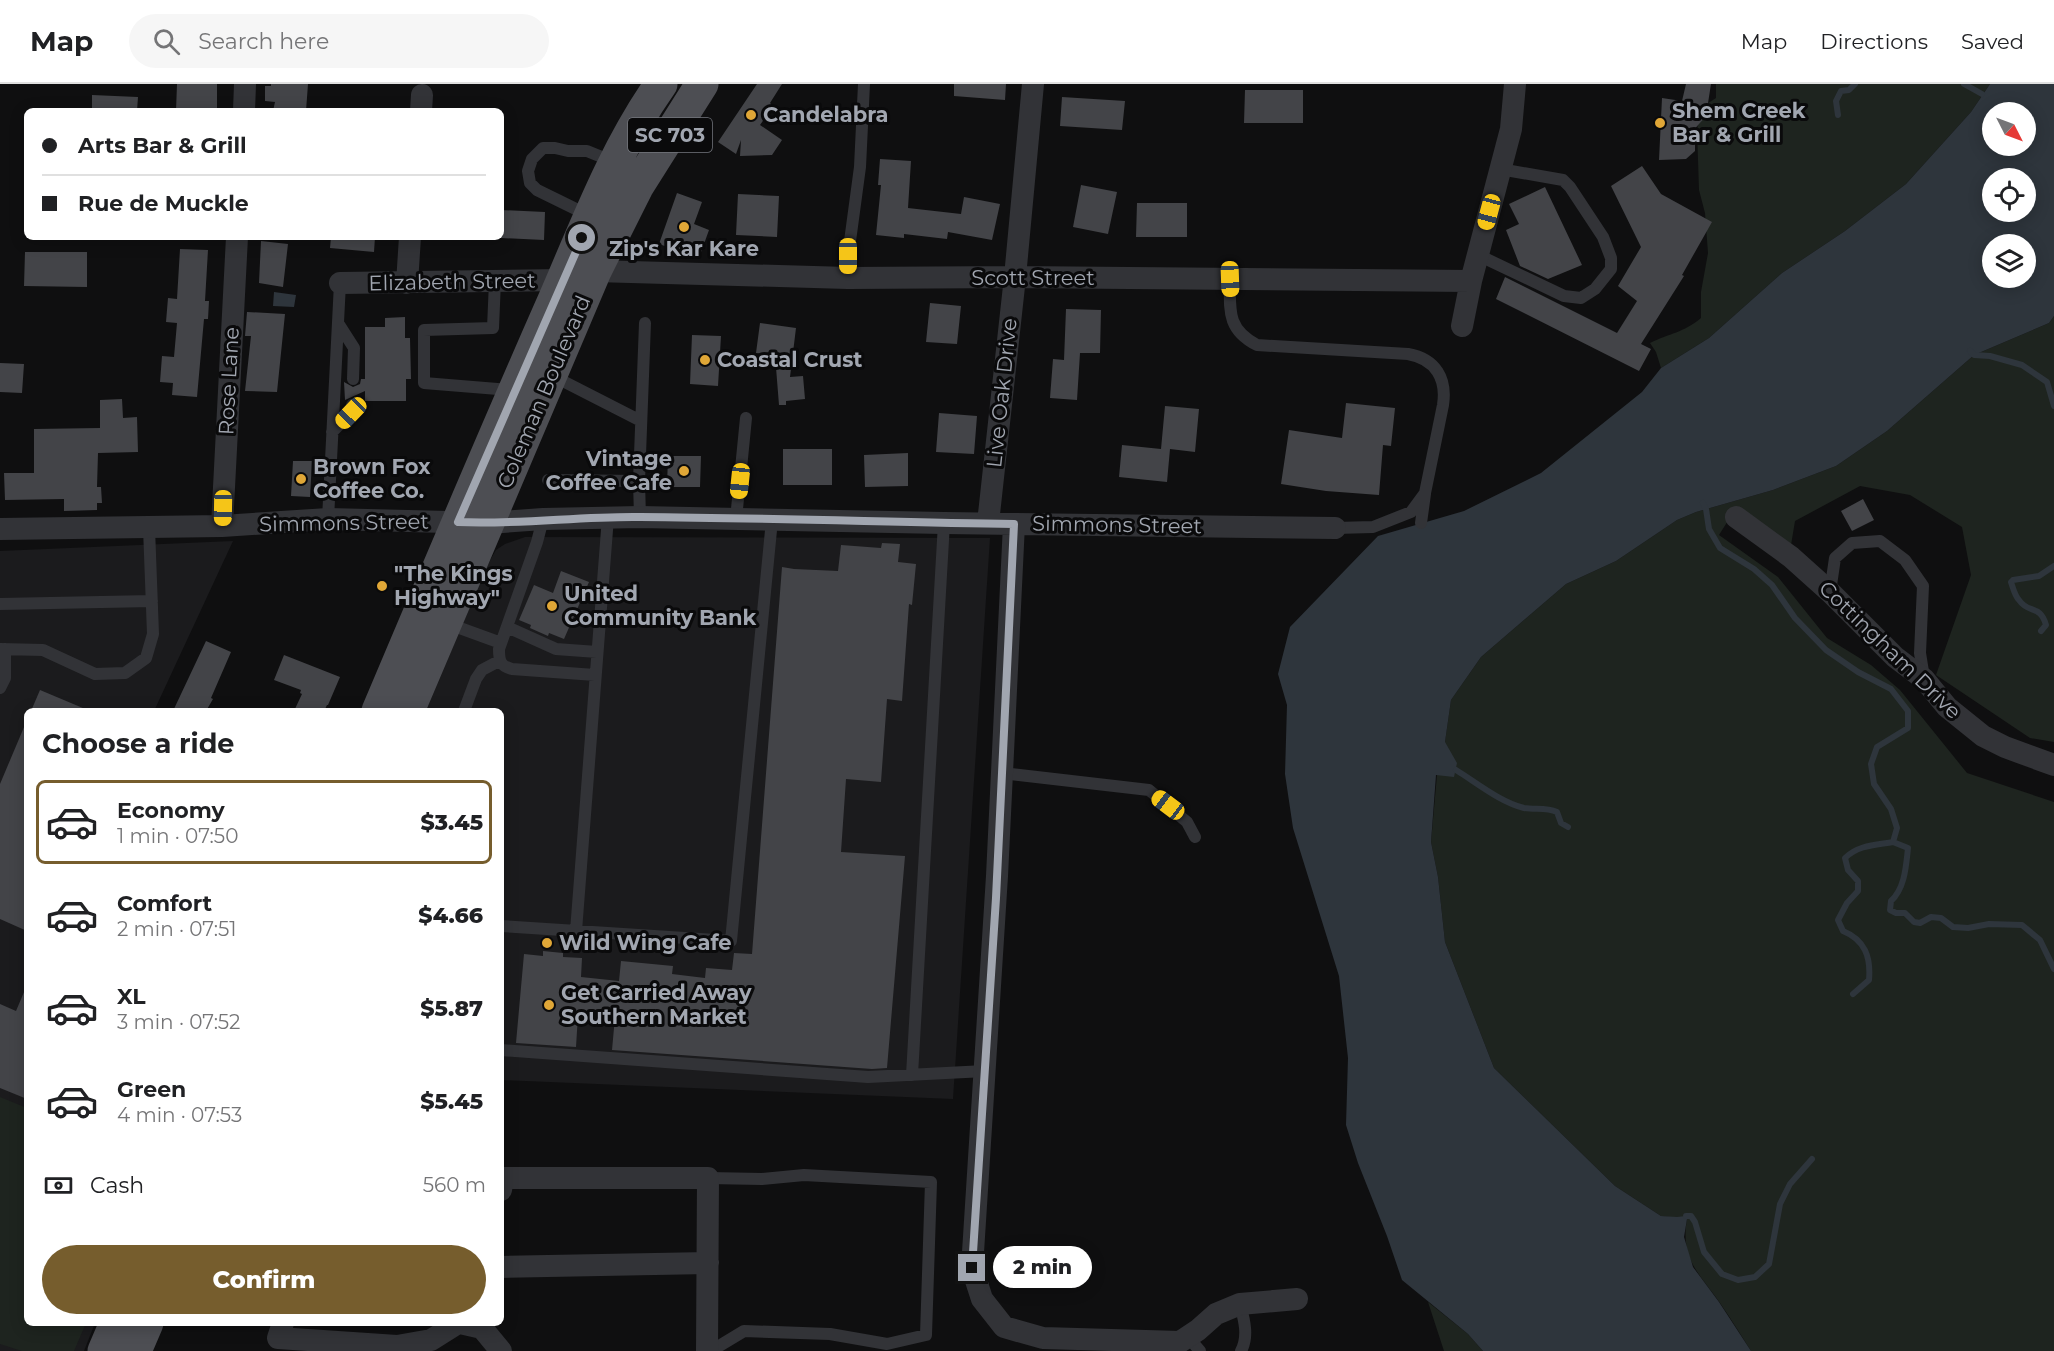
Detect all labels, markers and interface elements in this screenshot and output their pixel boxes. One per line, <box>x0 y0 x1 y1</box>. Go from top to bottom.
search box <box>129 14 549 68</box>
text: Map <box>30 24 93 58</box>
icon: search <box>150 25 183 58</box>
text: Search here <box>198 28 329 55</box>
text: Map <box>1741 29 1787 54</box>
text: Directions <box>1820 29 1928 54</box>
text: Saved <box>1961 29 2024 54</box>
place label: Shem Creek Bar & Grill <box>1672 98 1806 147</box>
place label: Candelabra <box>763 102 888 127</box>
north arrow <box>1982 102 2036 156</box>
map controls <box>1982 102 2036 288</box>
marker: Candelabra <box>744 108 758 122</box>
marker: Shem Creek Bar & Grill <box>1653 116 1667 130</box>
road number: SC 703 <box>628 118 712 152</box>
text: Arts Bar & Grill <box>78 132 247 159</box>
button: locate <box>1982 168 2036 222</box>
text: Rue de Muckle <box>78 190 249 217</box>
car <box>1476 192 1502 232</box>
marker: Zip's Kar Kare <box>677 220 691 234</box>
route start <box>568 224 595 251</box>
button: layers <box>1982 234 2036 288</box>
place label: Zip's Kar Kare <box>609 236 759 261</box>
car <box>839 238 857 274</box>
car <box>1220 261 1240 297</box>
street label: Scott Street <box>971 265 1095 290</box>
street label: Elizabeth Street <box>368 268 536 295</box>
street label: Coleman Boulevard <box>492 292 596 492</box>
street label: Live Oak Drive <box>981 317 1022 469</box>
street label: Rose Lane <box>213 326 244 436</box>
place label: Coastal Crust <box>717 347 862 372</box>
marker: Coastal Crust <box>698 353 712 367</box>
car <box>332 394 370 432</box>
place label: Vintage Coffee Cafe <box>545 446 672 495</box>
place label: Brown Fox Coffee Co. <box>313 454 431 503</box>
car <box>729 462 751 500</box>
marker: Vintage Coffee Cafe <box>677 464 691 478</box>
marker: Brown Fox Coffee Co. <box>294 472 308 486</box>
car <box>214 490 232 526</box>
street label: Simmons Street <box>259 509 429 536</box>
street label: Simmons Street <box>1032 511 1202 538</box>
place label: "The Kings Highway" <box>394 561 513 610</box>
street label: Cottingham Drive <box>1814 575 1967 724</box>
marker: "The Kings Highway" <box>375 579 389 593</box>
place label: United Community Bank <box>564 581 757 630</box>
marker: United Community Bank <box>545 599 559 613</box>
text: Choose a ride <box>42 727 234 760</box>
car <box>1148 787 1188 823</box>
icon: car <box>45 795 99 849</box>
text: Economy <box>117 797 225 824</box>
text: $3.45 <box>420 809 483 836</box>
text: 1 min · 07:50 <box>117 824 238 848</box>
icon: car <box>45 888 99 942</box>
text: Comfort <box>117 890 212 917</box>
text: $4.66 <box>418 902 483 929</box>
text: 2 min · 07:51 <box>117 917 237 941</box>
place label: Wild Wing Cafe <box>559 930 732 955</box>
marker: Wild Wing Cafe <box>540 936 554 950</box>
place label: Get Carried Away Southern Market <box>561 980 752 1029</box>
icon: car <box>45 981 99 1035</box>
text: XL <box>117 983 146 1010</box>
text: $5.87 <box>420 995 483 1022</box>
marker: Get Carried Away Southern Market <box>542 998 556 1012</box>
text: 3 min · 07:52 <box>117 1010 240 1034</box>
icon: car <box>45 1074 99 1128</box>
text: Green <box>117 1076 186 1103</box>
text: $5.45 <box>420 1088 483 1115</box>
text: 4 min · 07:53 <box>117 1103 242 1127</box>
icon: cash <box>42 1169 75 1202</box>
text: Cash <box>90 1172 144 1199</box>
text: 560 m <box>423 1173 486 1197</box>
button: Confirm <box>42 1245 486 1314</box>
callout: 2 min <box>993 1247 1092 1289</box>
route end <box>958 1254 985 1281</box>
text: 2 min <box>1013 1255 1072 1279</box>

